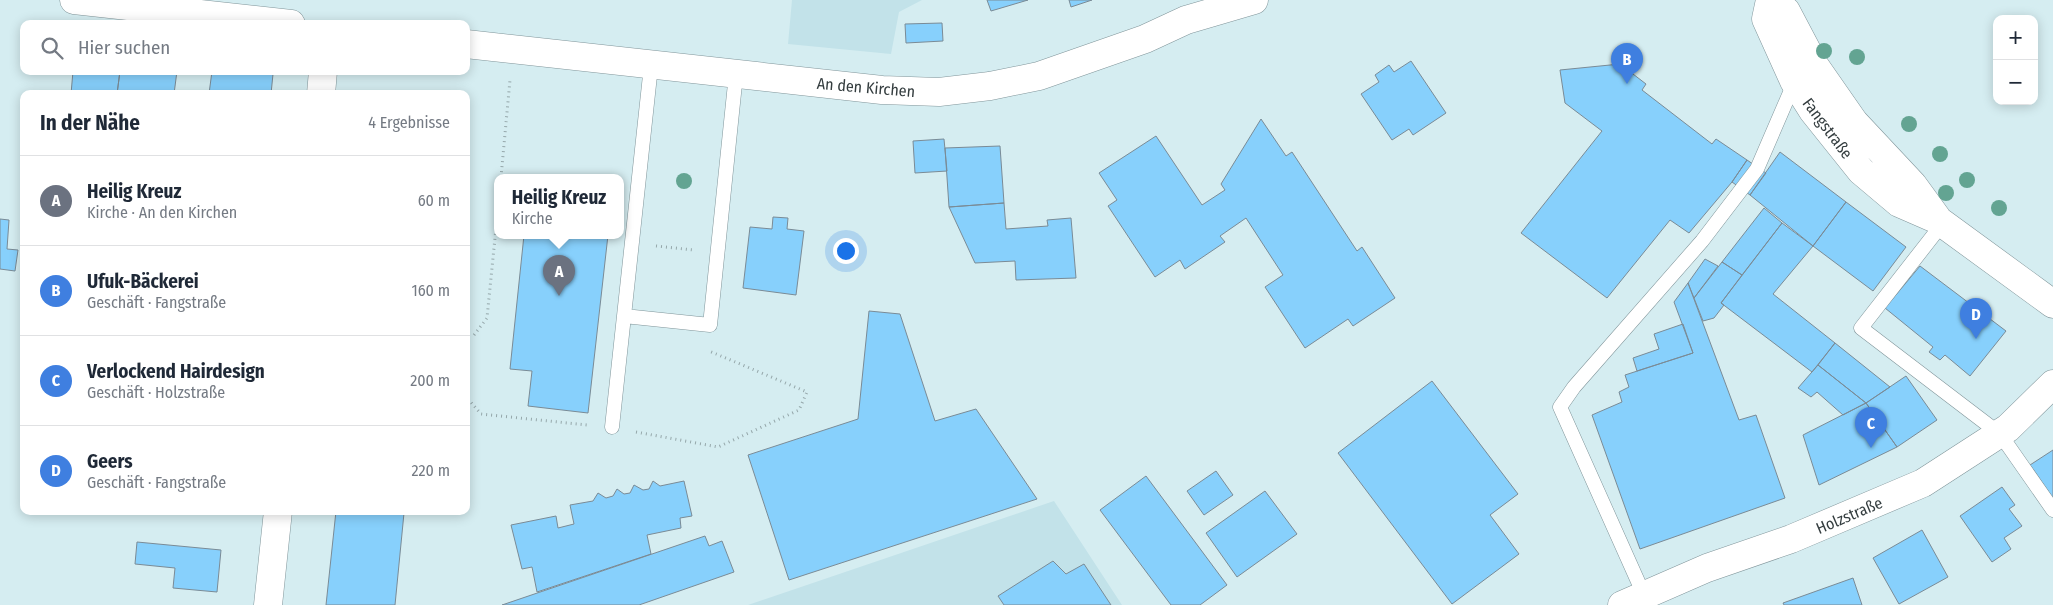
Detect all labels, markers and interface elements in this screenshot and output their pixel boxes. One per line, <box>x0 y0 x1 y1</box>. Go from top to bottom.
map controls <box>1993 15 2038 105</box>
button: + <box>1993 15 2038 60</box>
search box <box>20 20 470 75</box>
icon: search <box>38 34 66 62</box>
text: Hier suchen <box>78 36 170 59</box>
pin: B <box>1611 43 1643 84</box>
button: − <box>1993 60 2038 105</box>
street label: An den Kirchen <box>816 74 916 101</box>
street label: Fangstraße <box>1799 94 1857 163</box>
text: In der Nähe <box>40 110 140 136</box>
text: 4 Ergebnisse <box>368 113 450 132</box>
popup <box>494 174 624 239</box>
text: Heilig Kreuz <box>87 180 181 203</box>
text: Heilig Kreuz <box>512 186 606 209</box>
text: A <box>52 191 60 210</box>
text: 60 m <box>418 191 450 210</box>
text: Kirche · An den Kirchen <box>87 203 237 222</box>
text: Kirche <box>512 209 553 228</box>
your location <box>833 238 859 264</box>
pin: A <box>543 255 575 296</box>
text: Ufuk-Bäckerei <box>87 270 199 293</box>
text: B <box>52 281 60 300</box>
text: 160 m <box>411 281 450 300</box>
text: Geschäft · Fangstraße <box>87 293 226 312</box>
pin: D <box>1960 298 1992 339</box>
text: Verlockend Hairdesign <box>87 360 265 383</box>
text: C <box>52 371 60 390</box>
text: 200 m <box>410 371 450 390</box>
text: Geschäft · Holzstraße <box>87 383 225 402</box>
pin: C <box>1855 407 1887 448</box>
text: Geers <box>87 450 133 473</box>
text: D <box>51 461 61 480</box>
text: 220 m <box>411 461 450 480</box>
text: Geschäft · Fangstraße <box>87 473 226 492</box>
street label: Holzstraße <box>1813 493 1885 538</box>

